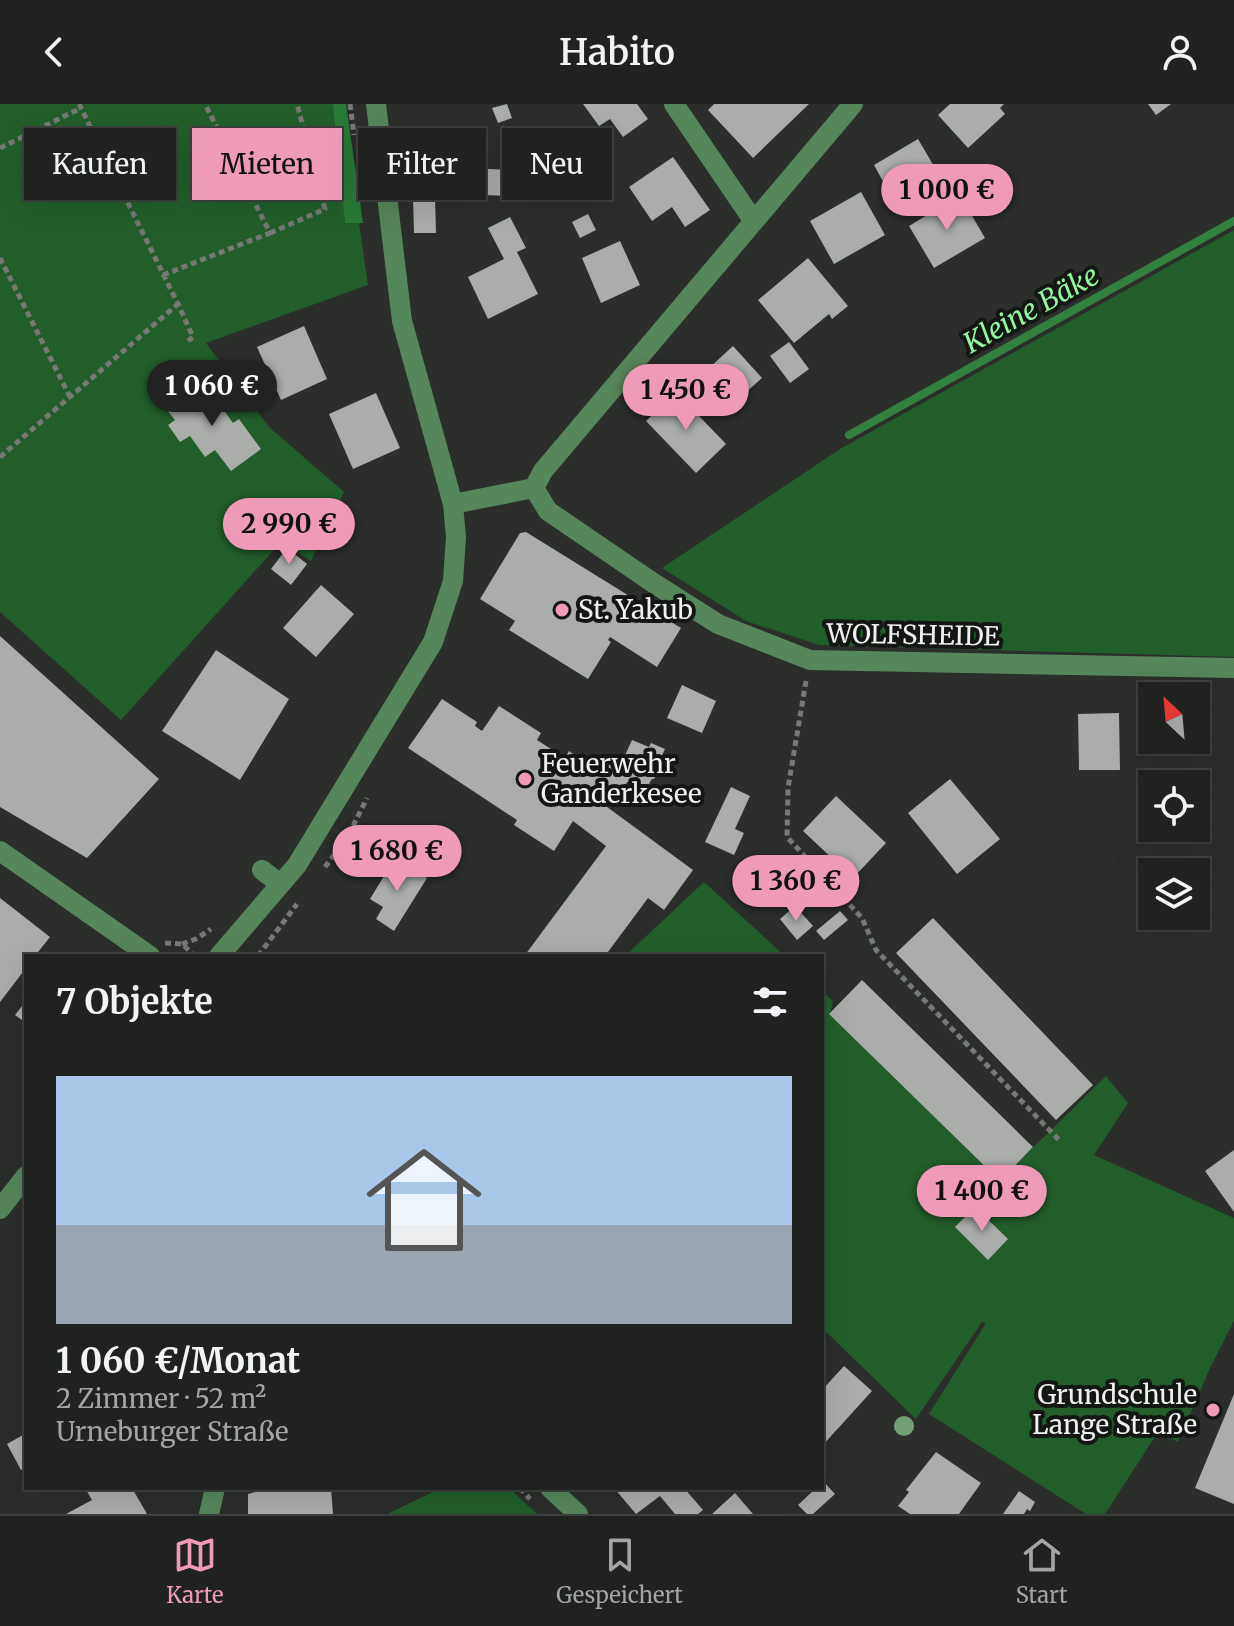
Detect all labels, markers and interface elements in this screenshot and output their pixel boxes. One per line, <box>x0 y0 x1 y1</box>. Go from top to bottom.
icon: back <box>32 30 76 74</box>
text: Habito <box>559 30 675 75</box>
icon: person <box>1158 30 1202 74</box>
chip: Kaufen <box>24 128 176 200</box>
chip: Mieten <box>192 128 342 200</box>
chip: Filter <box>358 128 486 200</box>
chip: Neu <box>502 128 612 200</box>
pin: 1 000 € <box>873 164 1021 232</box>
text: 1 000 € <box>899 173 995 206</box>
water label: Kleine Bäke <box>956 257 1105 361</box>
pin: 1 060 € <box>138 360 286 428</box>
pin: 1 450 € <box>612 364 760 432</box>
text: 1 060 € <box>165 369 259 402</box>
text: 1 450 € <box>641 373 731 406</box>
pin: 2 990 € <box>215 498 363 566</box>
text: 2 990 € <box>241 507 337 540</box>
place label: St. Yakub <box>578 593 693 626</box>
marker: St. Yakub <box>553 601 571 619</box>
street label: WOLFSHEIDE <box>825 616 1000 653</box>
north arrow <box>1138 682 1210 754</box>
map controls <box>1138 682 1210 930</box>
place label: Feuerwehr Ganderkesee <box>541 747 702 810</box>
marker: Feuerwehr Ganderkesee <box>516 770 534 788</box>
button: locate <box>1138 770 1210 842</box>
pin: 1 680 € <box>323 825 471 893</box>
text: 1 680 € <box>351 834 443 867</box>
pin: 1 360 € <box>722 855 870 923</box>
button: layers <box>1138 858 1210 930</box>
text: 1 360 € <box>750 864 842 897</box>
icon: filters <box>748 980 792 1024</box>
text: 7 Objekte <box>56 981 213 1023</box>
icon: home <box>352 1128 496 1272</box>
pin: 1 400 € <box>908 1165 1056 1233</box>
text: 1 400 € <box>935 1174 1029 1207</box>
text: 1 060 €/Monat <box>56 1340 300 1382</box>
place label: Grundschule Lange Straße <box>1032 1378 1197 1441</box>
text: 2 Zimmer · 52 m² <box>56 1382 266 1415</box>
marker: Grundschule Lange Straße <box>1204 1401 1222 1419</box>
text: Urneburger Straße <box>56 1415 289 1448</box>
tab: Karte <box>166 1533 224 1609</box>
tab: Gespeichert <box>556 1533 683 1609</box>
tab: Start <box>1016 1533 1068 1609</box>

